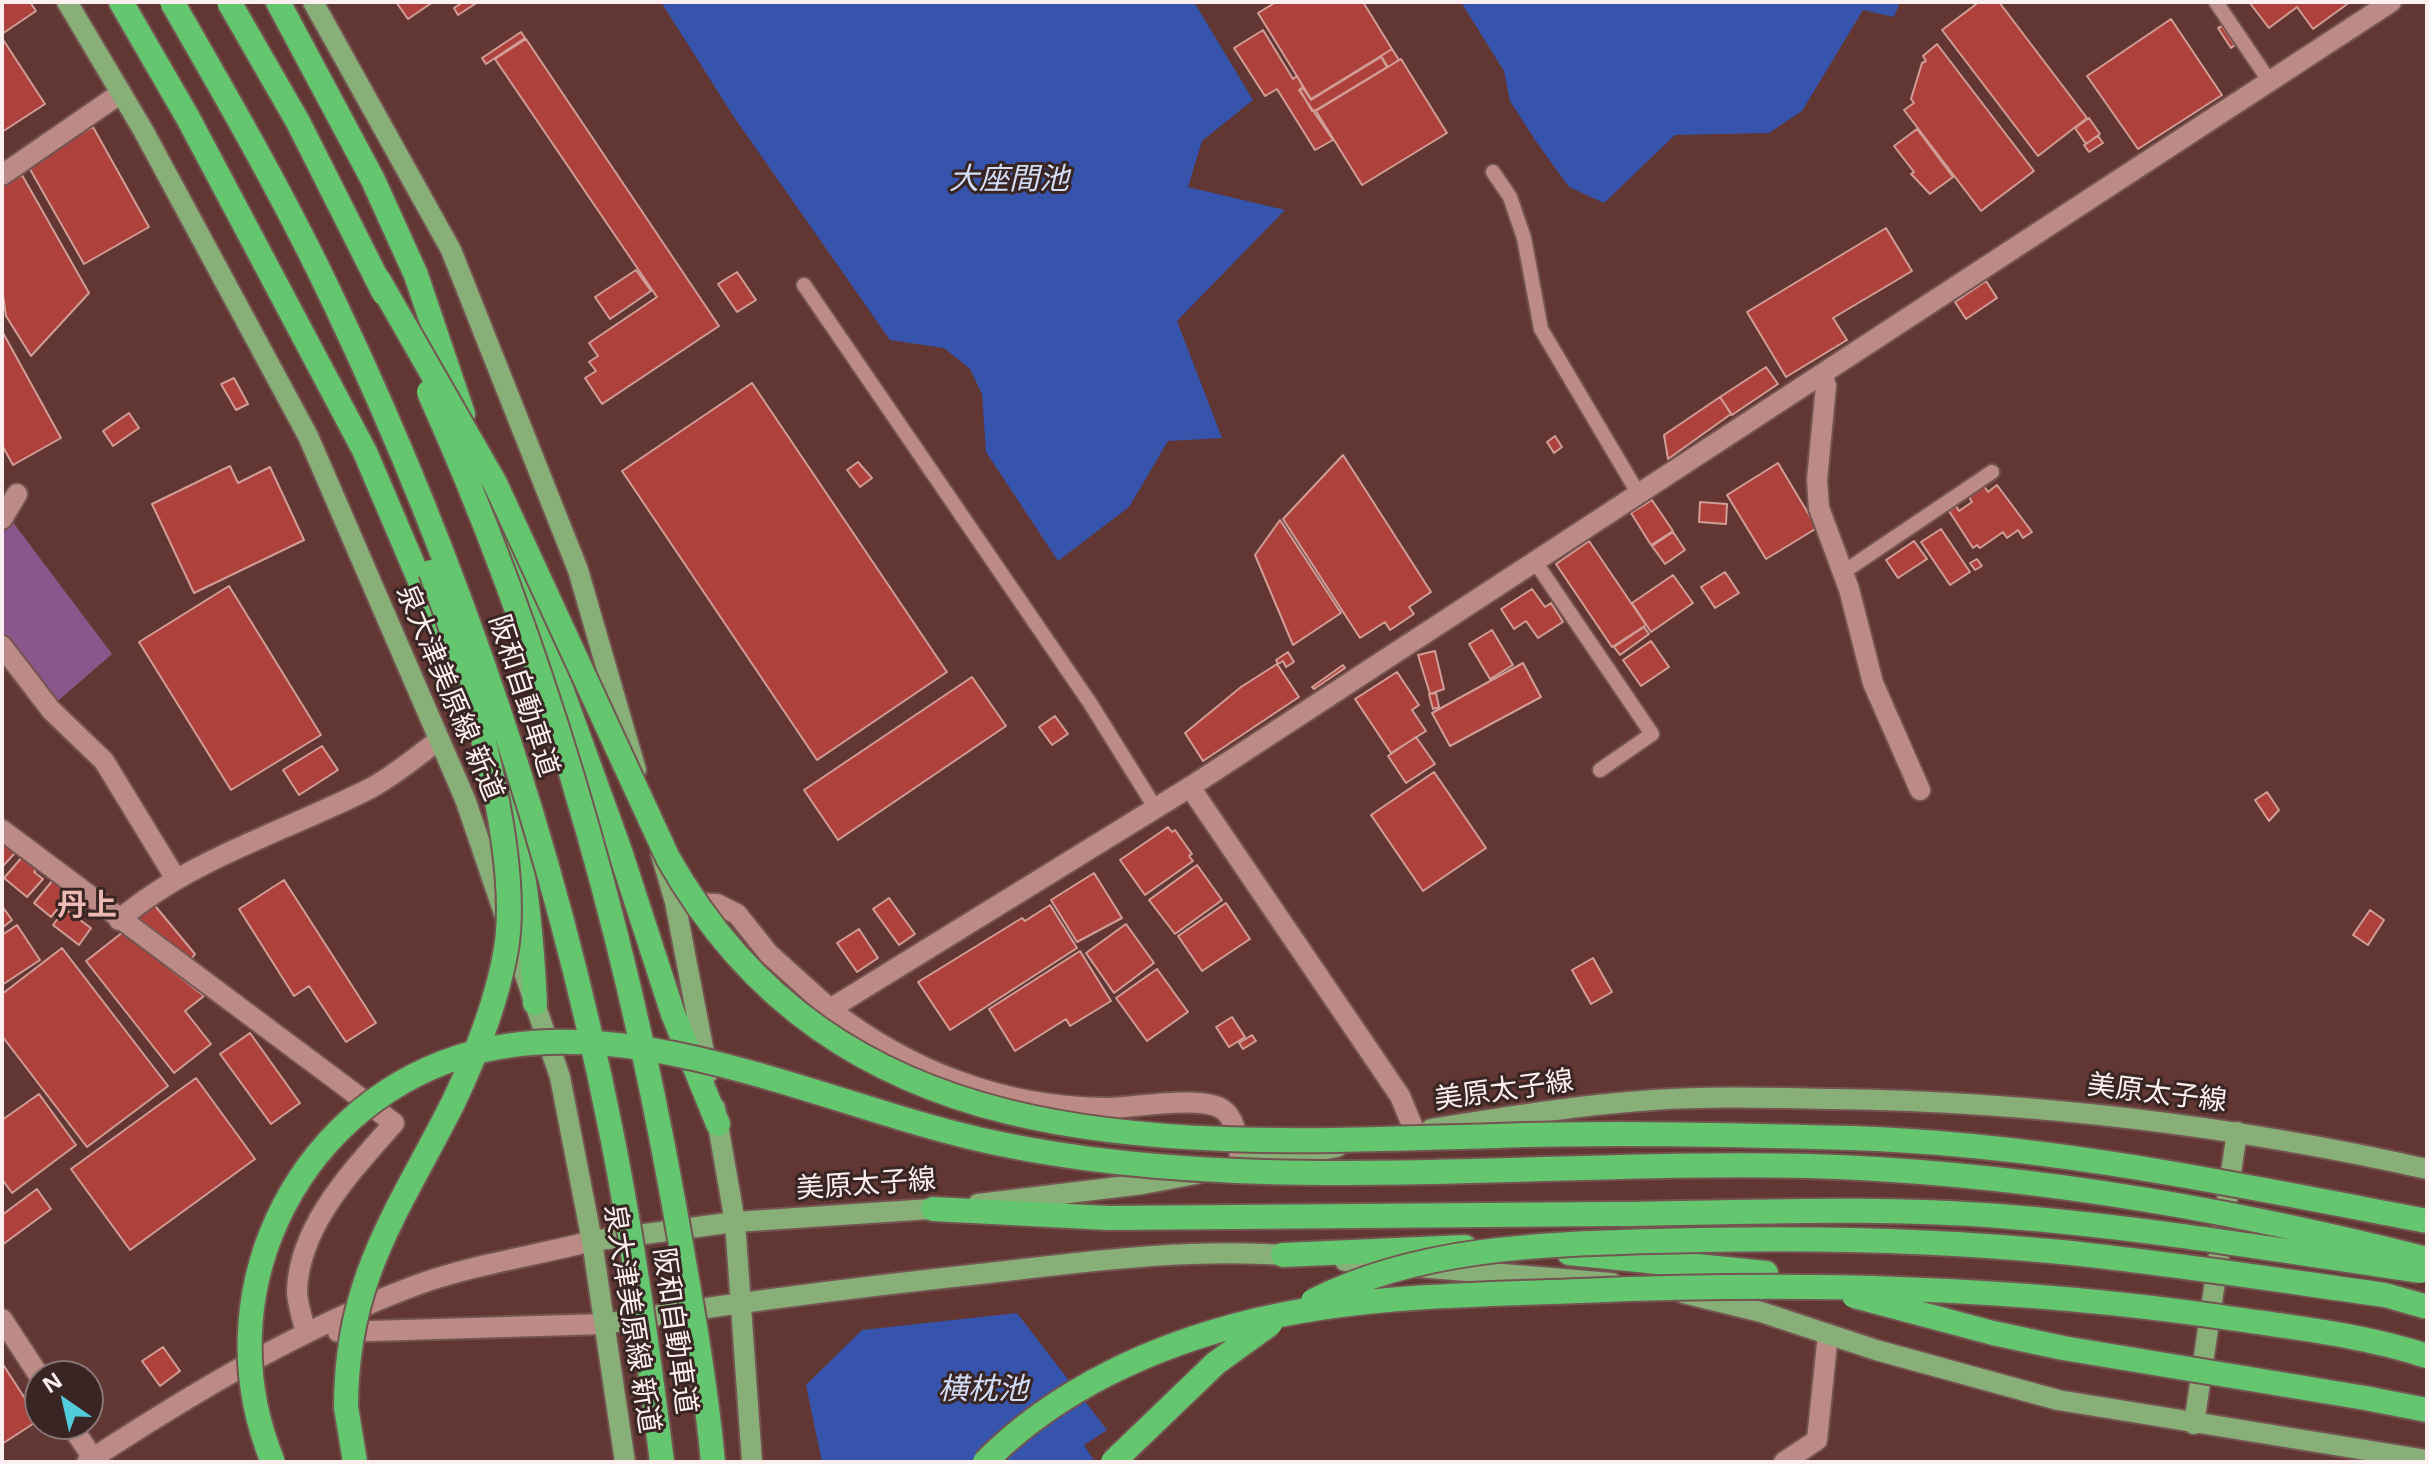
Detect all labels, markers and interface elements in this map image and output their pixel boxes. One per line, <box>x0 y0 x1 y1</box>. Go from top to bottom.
water label: 大座間池 <box>949 162 1069 198</box>
street label: 泉大津美原線 新道 <box>388 580 510 806</box>
street label: 阪和自動車道 <box>481 611 565 781</box>
district label: 丹上 <box>57 888 117 924</box>
street label: 美原太子線 <box>1432 1065 1576 1117</box>
street label: 美原太子線 <box>2085 1069 2229 1119</box>
street label: 美原太子線 <box>795 1163 937 1207</box>
street label: 泉大津美原線 新道 <box>596 1202 666 1436</box>
street label: 阪和自動車道 <box>646 1245 702 1417</box>
north arrow <box>24 1360 104 1440</box>
text: N <box>36 1364 67 1399</box>
water label: 横枕池 <box>938 1372 1028 1408</box>

